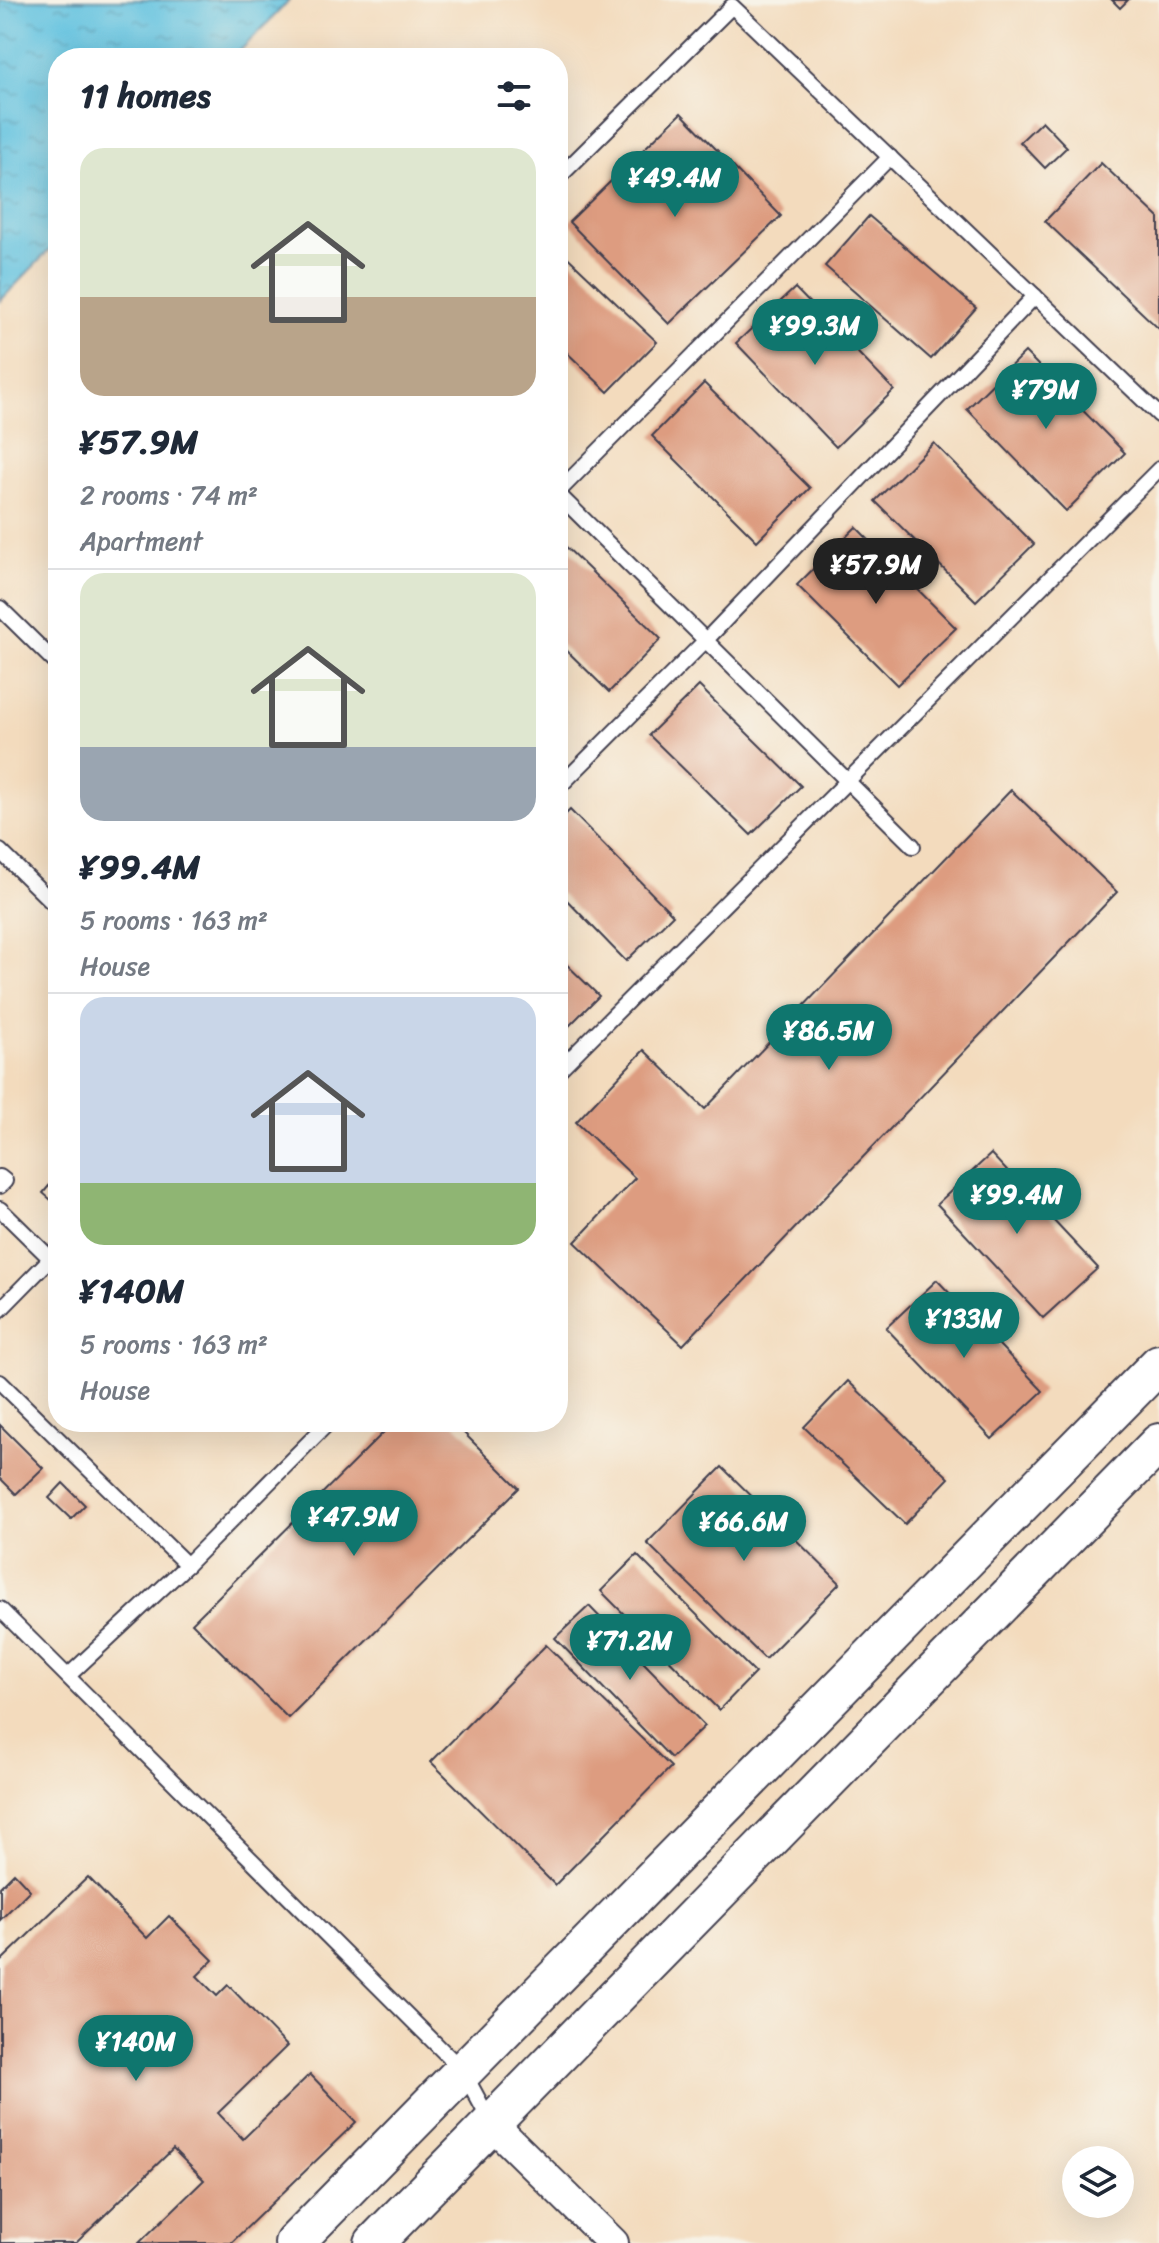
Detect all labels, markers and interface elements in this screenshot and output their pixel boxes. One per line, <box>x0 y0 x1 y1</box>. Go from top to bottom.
text: 11 homes <box>80 66 211 126</box>
icon: filters <box>492 74 536 118</box>
pin: ¥49.4M <box>610 151 740 219</box>
text: ¥49.4M <box>629 154 721 200</box>
icon: home <box>236 200 380 344</box>
pin: ¥99.3M <box>750 299 880 367</box>
text: ¥99.3M <box>770 302 860 348</box>
pin: ¥79M <box>999 363 1093 431</box>
text: ¥79M <box>1013 366 1079 412</box>
text: ¥57.9M <box>80 412 198 472</box>
text: 2 rooms · 74 m² <box>80 472 258 518</box>
text: Apartment <box>80 518 203 564</box>
pin: ¥57.9M <box>811 538 941 606</box>
text: ¥57.9M <box>831 541 921 587</box>
icon: home <box>236 625 380 769</box>
text: ¥99.4M <box>80 837 200 897</box>
text: 5 rooms · 163 m² <box>80 897 268 943</box>
text: House <box>80 943 150 989</box>
pin: ¥86.5M <box>764 1004 894 1072</box>
text: ¥86.5M <box>784 1007 874 1053</box>
icon: home <box>236 1049 380 1193</box>
pin: ¥99.4M <box>952 1168 1082 1236</box>
text: ¥99.4M <box>971 1171 1063 1217</box>
text: ¥140M <box>80 1261 184 1321</box>
pin: ¥133M <box>908 1292 1020 1360</box>
text: ¥133M <box>926 1295 1002 1341</box>
text: 5 rooms · 163 m² <box>80 1321 268 1367</box>
text: House <box>80 1367 150 1413</box>
pin: ¥47.9M <box>289 1490 419 1558</box>
text: ¥47.9M <box>309 1493 399 1539</box>
pin: ¥66.6M <box>679 1495 809 1563</box>
text: ¥66.6M <box>700 1498 788 1544</box>
pin: ¥71.2M <box>565 1614 695 1682</box>
text: ¥71.2M <box>588 1617 672 1663</box>
pin: ¥140M <box>80 2015 192 2083</box>
text: ¥140M <box>96 2018 176 2064</box>
map controls <box>1062 2146 1134 2218</box>
button: layers <box>1062 2146 1134 2218</box>

